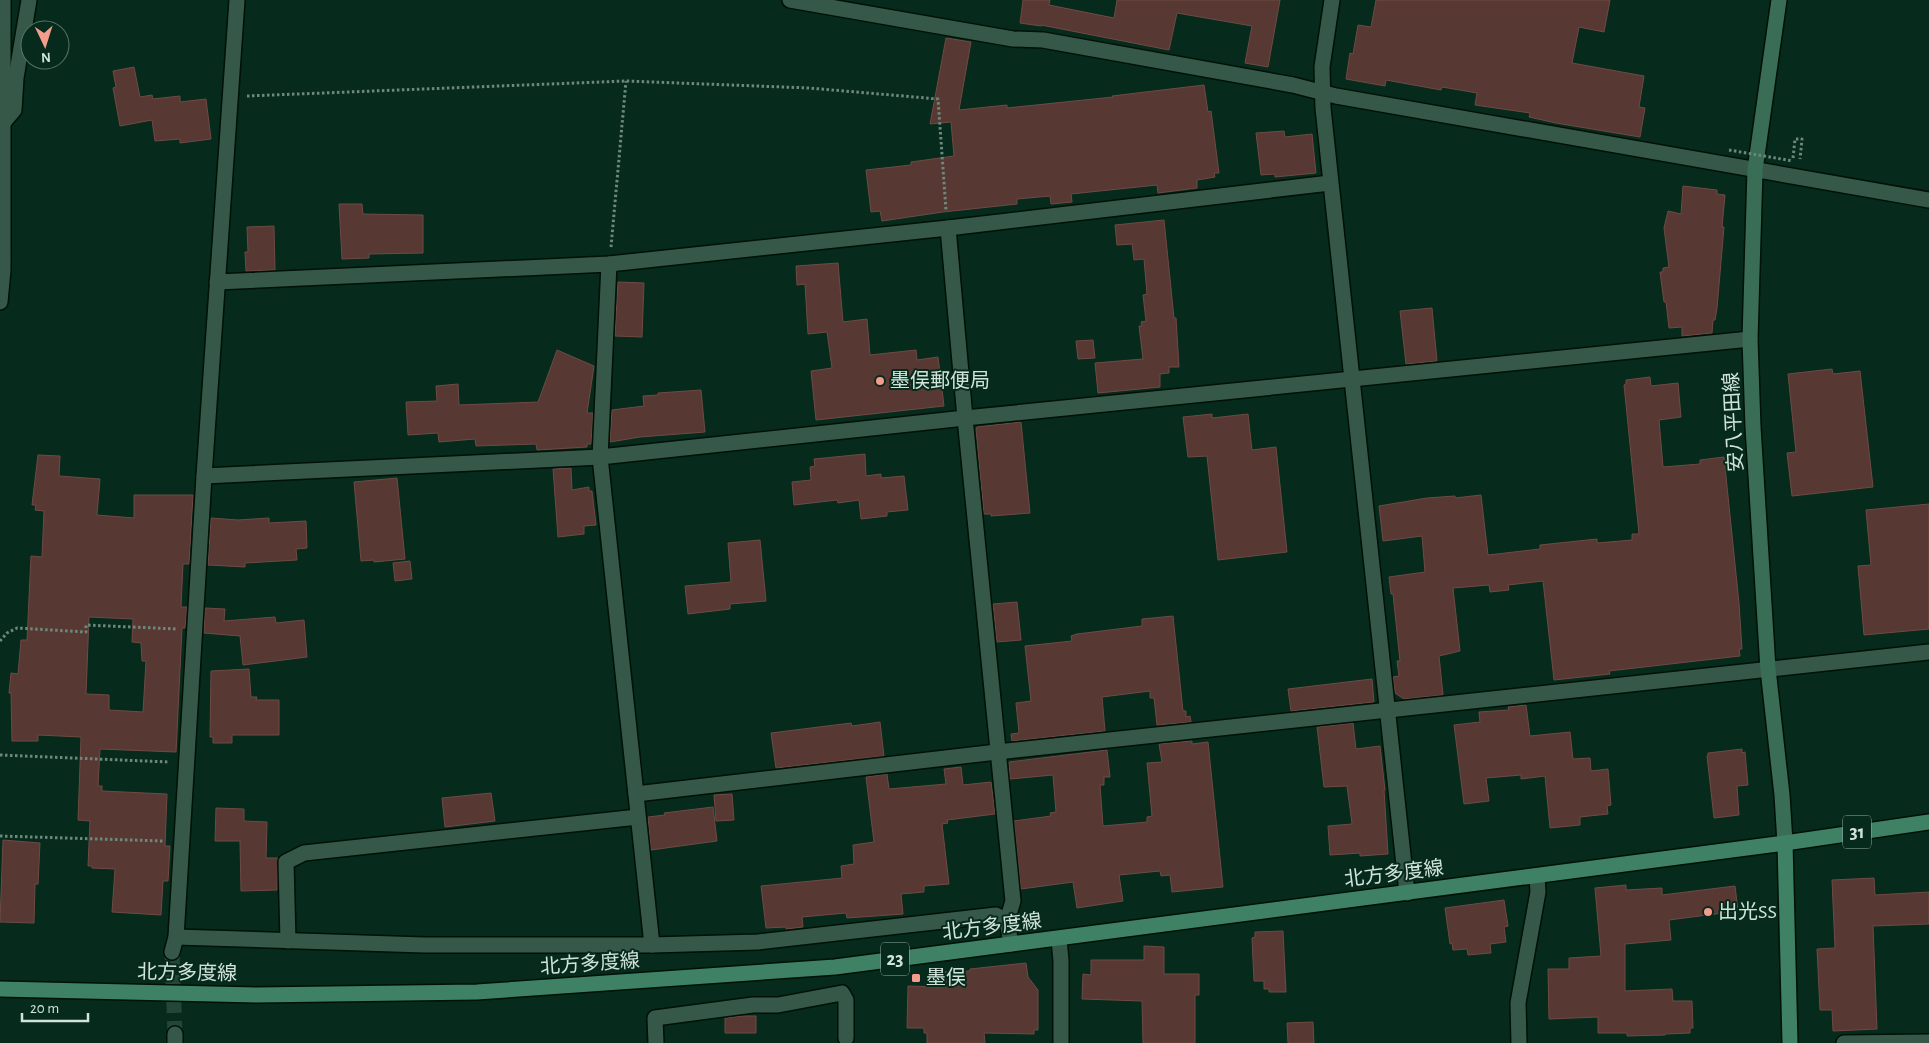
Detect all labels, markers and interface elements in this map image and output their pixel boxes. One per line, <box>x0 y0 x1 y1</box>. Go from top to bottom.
north arrow <box>20 20 70 70</box>
text: N <box>40 50 51 64</box>
place label: 墨俣郵便局 <box>890 370 990 391</box>
street label: 安八平田線 <box>1719 372 1747 473</box>
marker: 墨俣郵便局 <box>874 375 886 387</box>
road number: 31 <box>1843 816 1871 849</box>
street label: 北方多度線 <box>1343 856 1445 890</box>
place label: 出光SS <box>1718 901 1777 922</box>
marker: 出光SS <box>1702 906 1714 918</box>
street label: 北方多度線 <box>941 909 1043 943</box>
road number: 23 <box>881 942 909 976</box>
street label: 北方多度線 <box>539 949 641 977</box>
street label: 北方多度線 <box>137 960 237 984</box>
place label: 墨俣 <box>926 967 966 988</box>
marker: 墨俣 <box>910 972 922 984</box>
scale bar <box>22 990 89 1022</box>
text: 20 m <box>30 1001 59 1016</box>

